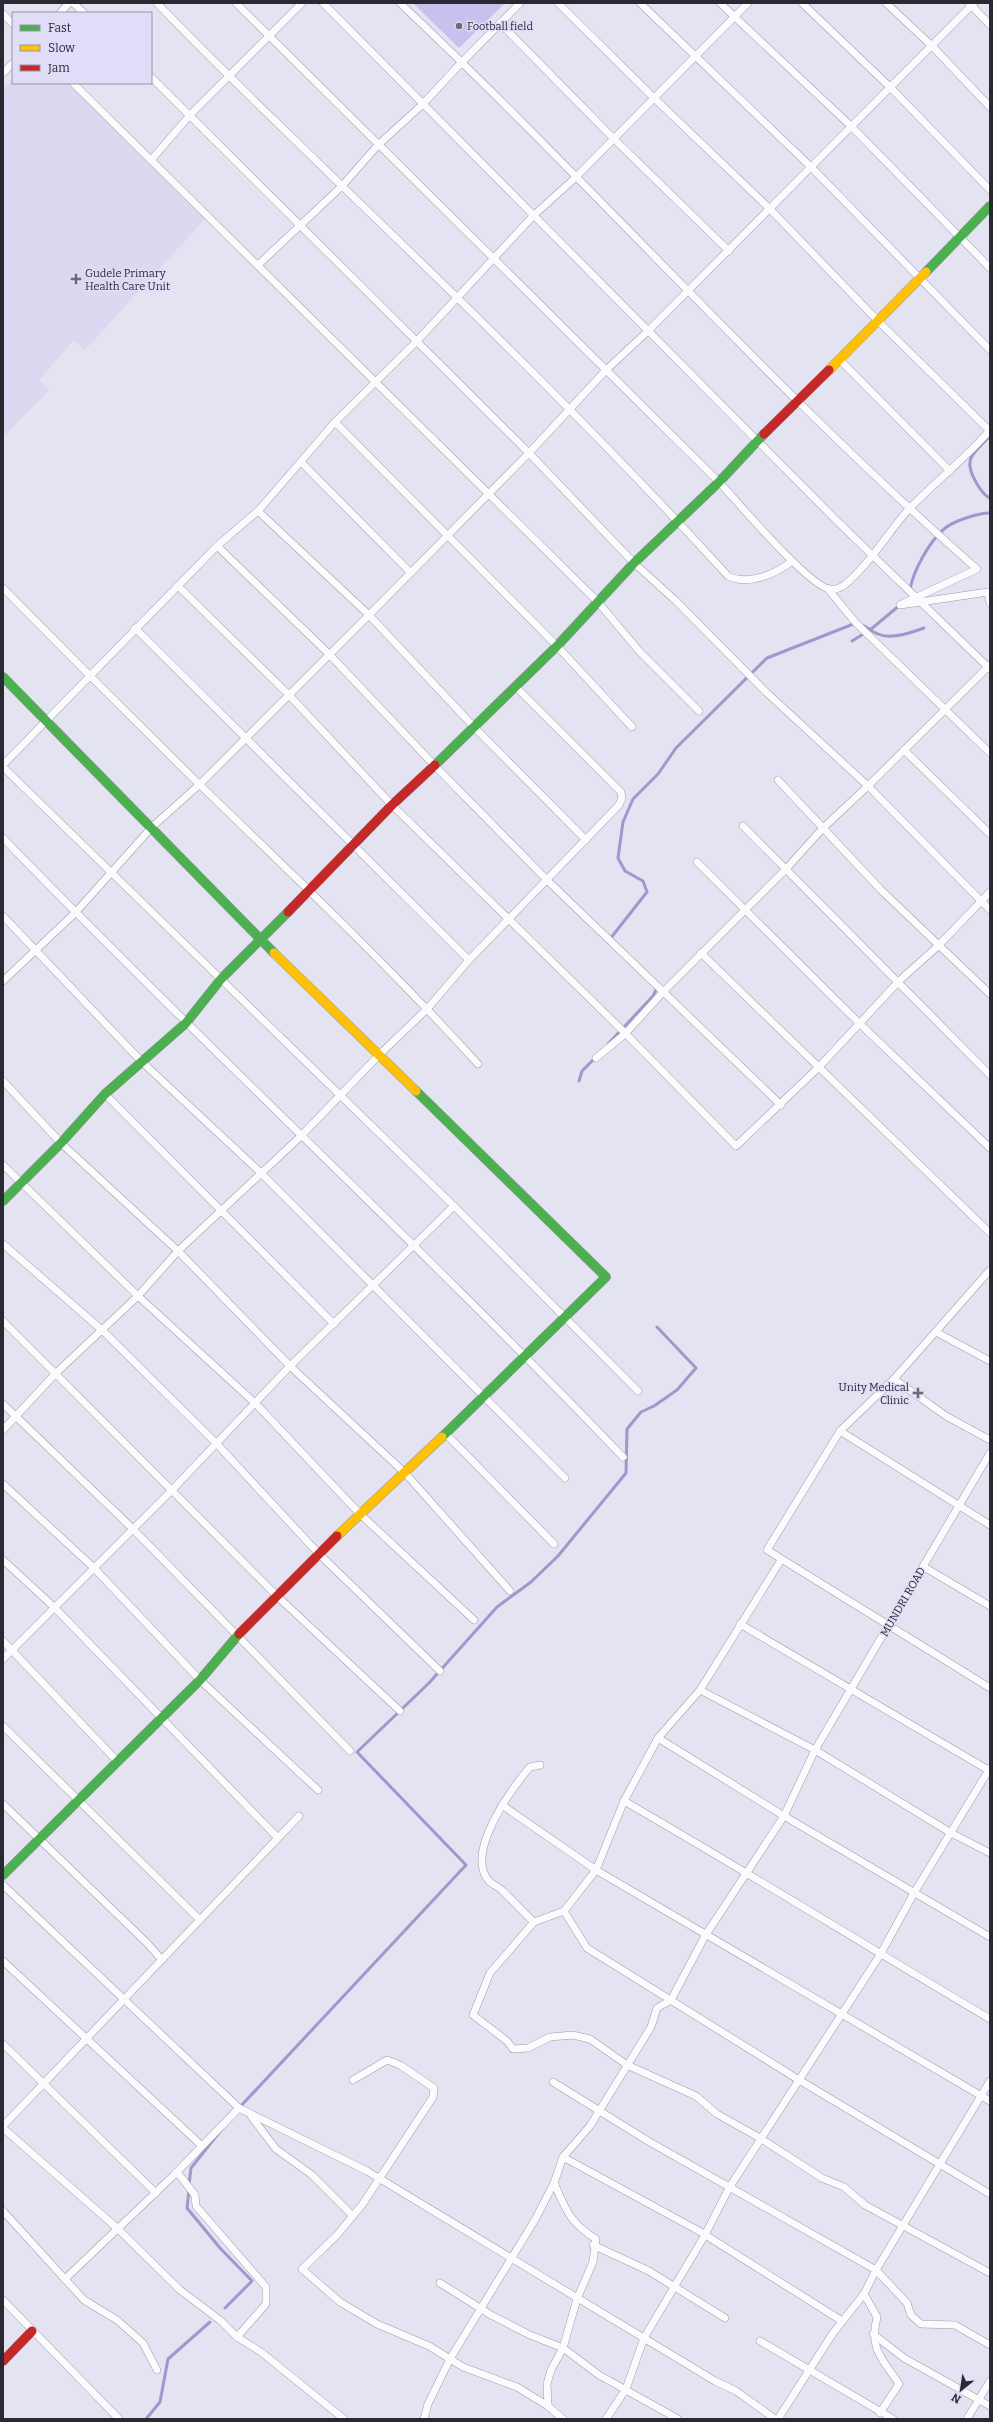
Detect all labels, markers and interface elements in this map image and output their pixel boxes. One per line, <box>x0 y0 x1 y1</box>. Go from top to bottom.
legend <box>12 12 152 84</box>
place label: Football field <box>467 20 534 33</box>
text: Fast <box>48 21 72 35</box>
marker: Football field <box>454 21 464 31</box>
text: Slow <box>48 41 75 55</box>
text: Jam <box>47 61 70 75</box>
place label: Gudele Primary Health Care Unit <box>85 267 170 293</box>
marker: Gudele Primary Health Care Unit <box>70 273 82 285</box>
place label: Unity Medical Clinic <box>839 1381 909 1407</box>
marker: Unity Medical Clinic <box>912 1387 924 1399</box>
street label: MUNDRI ROAD <box>878 1565 928 1639</box>
north arrow <box>941 2370 981 2410</box>
text: N <box>949 2390 963 2406</box>

